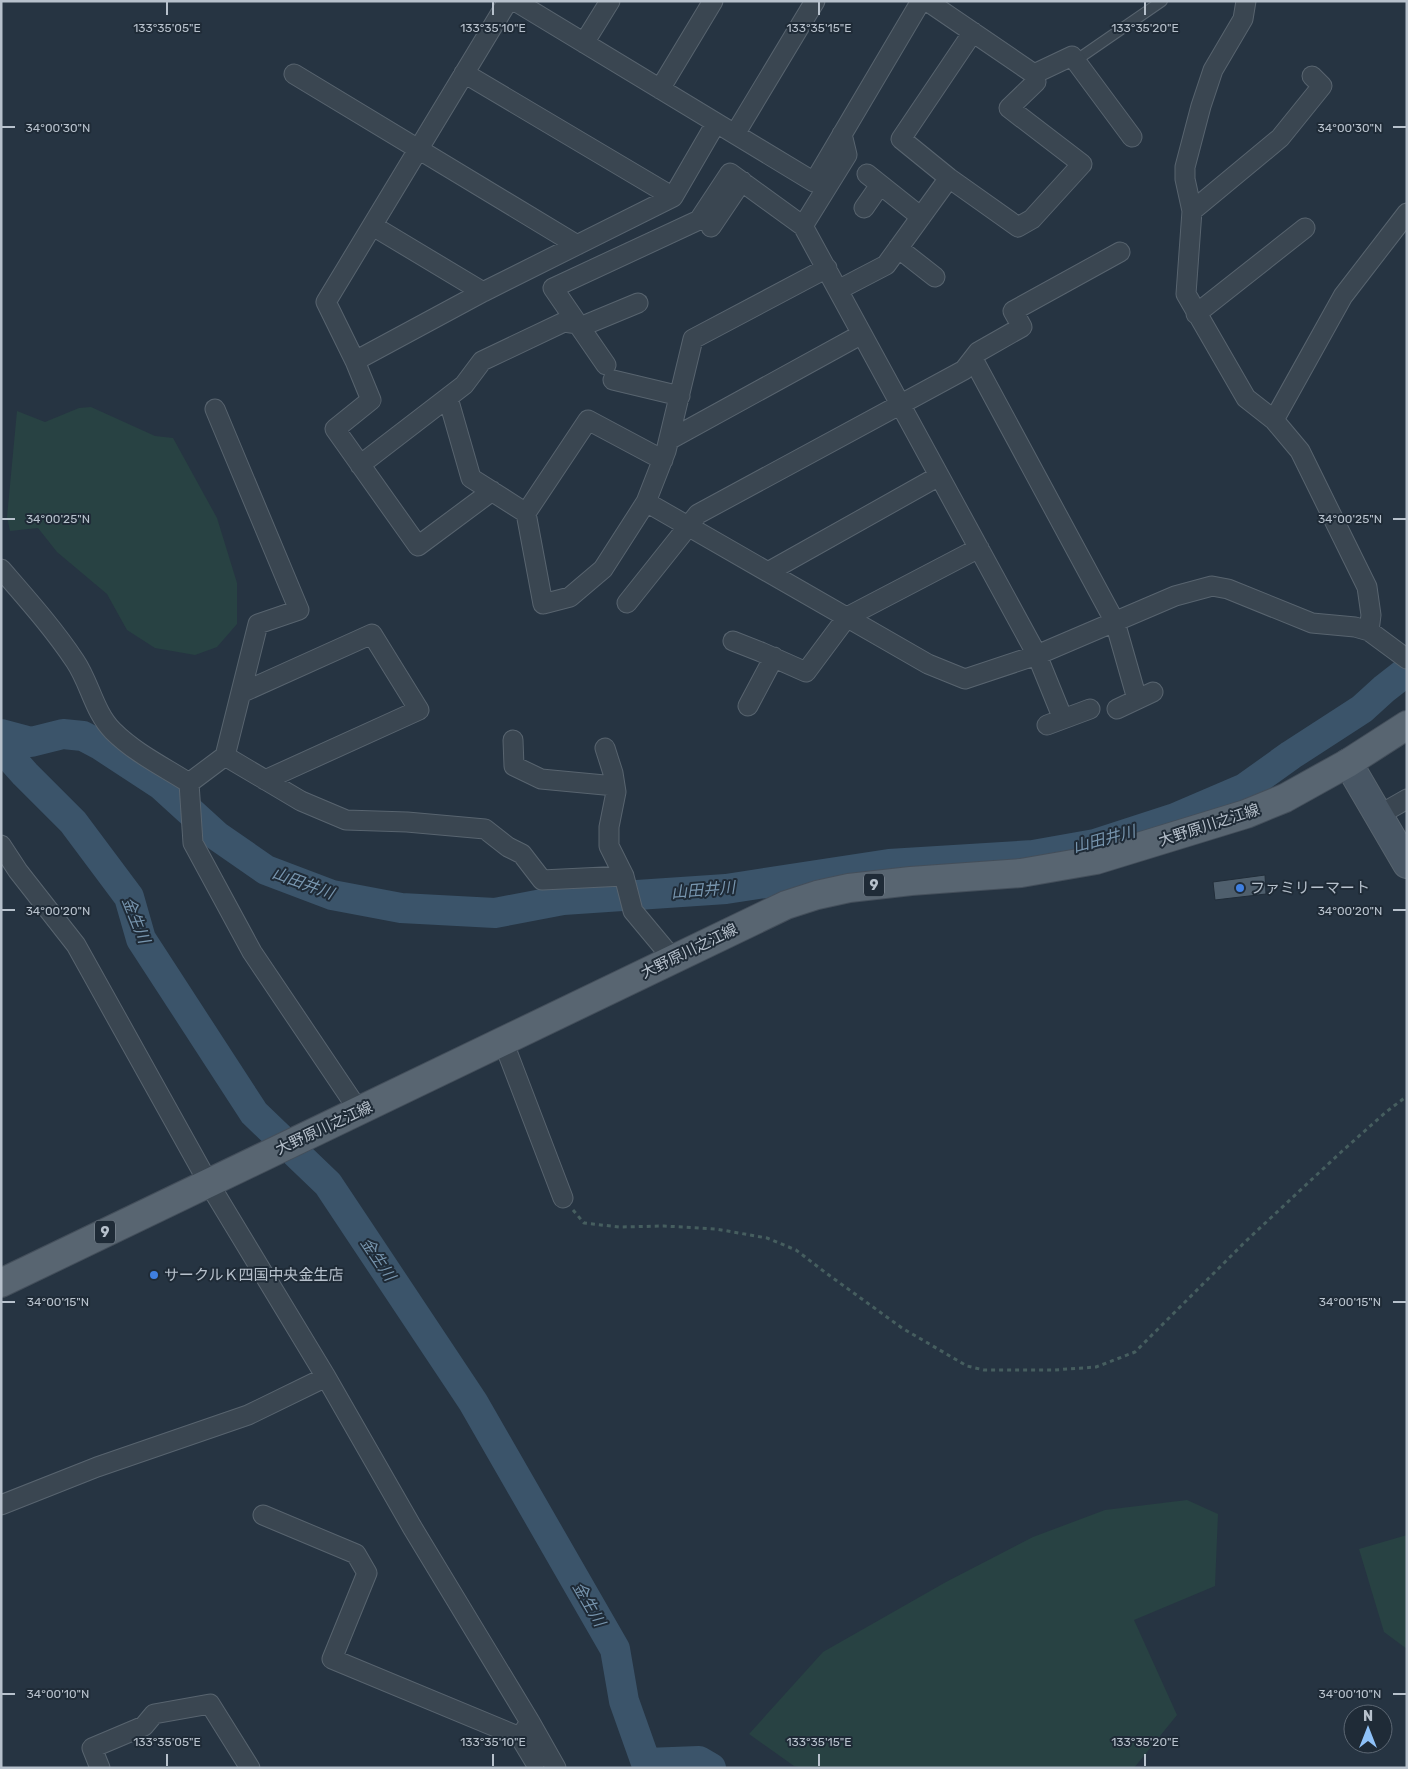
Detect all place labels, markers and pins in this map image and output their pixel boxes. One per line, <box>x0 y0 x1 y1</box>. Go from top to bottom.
place label: ファミリーマート <box>1250 879 1370 897</box>
marker: ファミリーマート <box>1234 882 1246 894</box>
place label: サークルＫ四国中央金生店 <box>164 1266 344 1284</box>
marker: サークルＫ四国中央金生店 <box>148 1269 160 1281</box>

